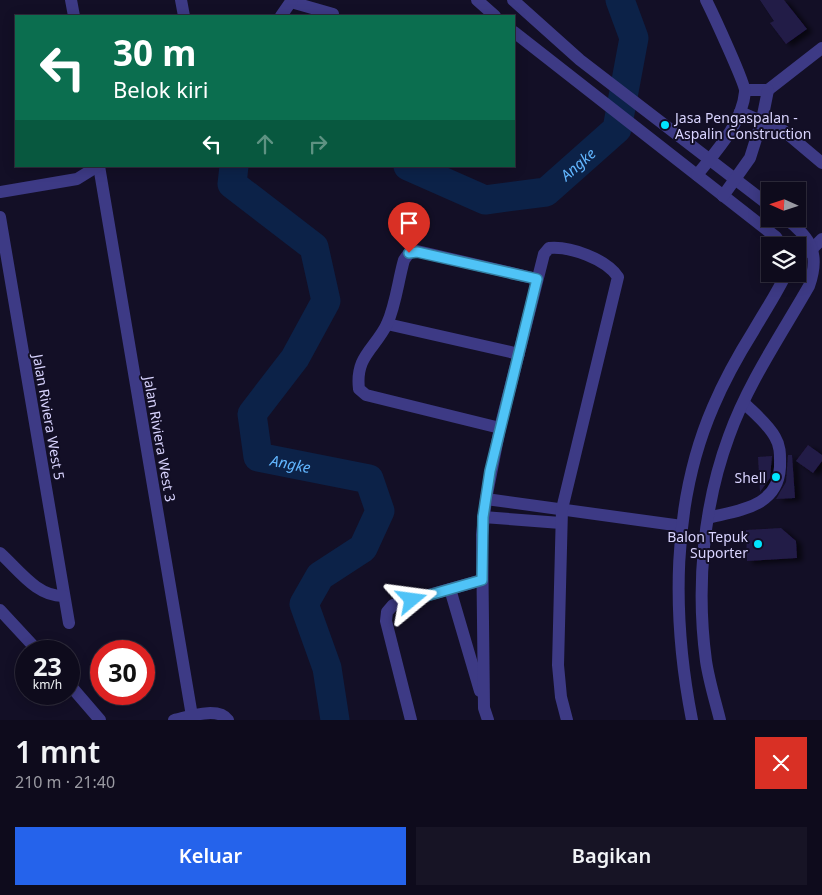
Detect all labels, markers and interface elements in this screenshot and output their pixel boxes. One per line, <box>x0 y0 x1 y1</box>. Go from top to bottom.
text: 30 m <box>113 29 196 76</box>
icon: left <box>30 35 95 100</box>
text: Belok kiri <box>113 74 208 104</box>
place label: Jasa Pengaspalan - Aspalin Construction <box>673 108 811 143</box>
marker: Jasa Pengaspalan - Aspalin Construction <box>659 119 671 131</box>
icon: left <box>198 130 226 158</box>
icon: ahead <box>251 130 279 158</box>
icon: right <box>304 130 332 158</box>
water label: Angke <box>555 143 600 185</box>
north arrow <box>761 182 806 228</box>
map controls <box>761 182 806 282</box>
pin <box>388 202 430 253</box>
icon: arrive <box>395 209 423 237</box>
button: layers <box>761 237 806 282</box>
street label: Jalan Riviera West 5 <box>28 351 69 481</box>
street label: Jalan Riviera West 3 <box>139 373 180 503</box>
water label: Angke <box>268 450 313 477</box>
place label: Shell <box>735 468 766 487</box>
marker: Shell <box>770 471 782 483</box>
place label: Balon Tepuk Suporter <box>667 527 749 562</box>
marker: Balon Tepuk Suporter <box>752 538 764 550</box>
position arrow <box>385 573 437 625</box>
speed limit sign: 30 <box>90 640 155 705</box>
text: 23 <box>33 649 62 683</box>
text: km/h <box>33 676 62 693</box>
text: 1 mnt <box>15 731 100 772</box>
button: close <box>755 737 807 789</box>
text: 210 m · 21:40 <box>15 771 115 793</box>
button: Keluar <box>15 827 406 885</box>
button: Bagikan <box>416 827 807 885</box>

